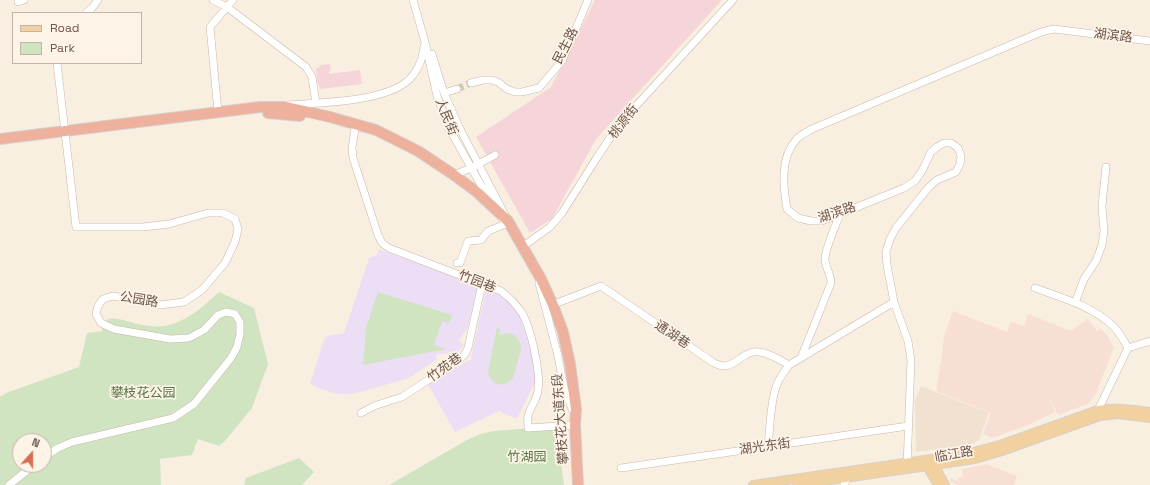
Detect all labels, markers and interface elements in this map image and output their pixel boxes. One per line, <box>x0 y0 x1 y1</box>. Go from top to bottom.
legend <box>12 12 142 64</box>
text: Road <box>50 20 79 36</box>
street label: 民生路 <box>550 25 582 67</box>
street label: 湖滨路 <box>1093 26 1133 46</box>
text: Park <box>50 40 75 56</box>
street label: 人民街 <box>431 96 461 138</box>
street label: 桃源街 <box>606 102 642 142</box>
street label: 湖滨路 <box>816 200 858 226</box>
street label: 竹园巷 <box>456 268 498 296</box>
street label: 公园路 <box>119 289 159 311</box>
street label: 通湖巷 <box>651 318 693 352</box>
street label: 竹苑巷 <box>425 350 465 386</box>
street label: 攀枝花大道东段 <box>550 373 572 465</box>
park label: 攀枝花公园 <box>111 385 175 401</box>
north arrow <box>12 433 52 473</box>
text: N <box>30 435 42 451</box>
street label: 湖光东街 <box>738 436 792 458</box>
street label: 临江路 <box>933 444 975 466</box>
park label: 竹湖园 <box>508 449 546 465</box>

